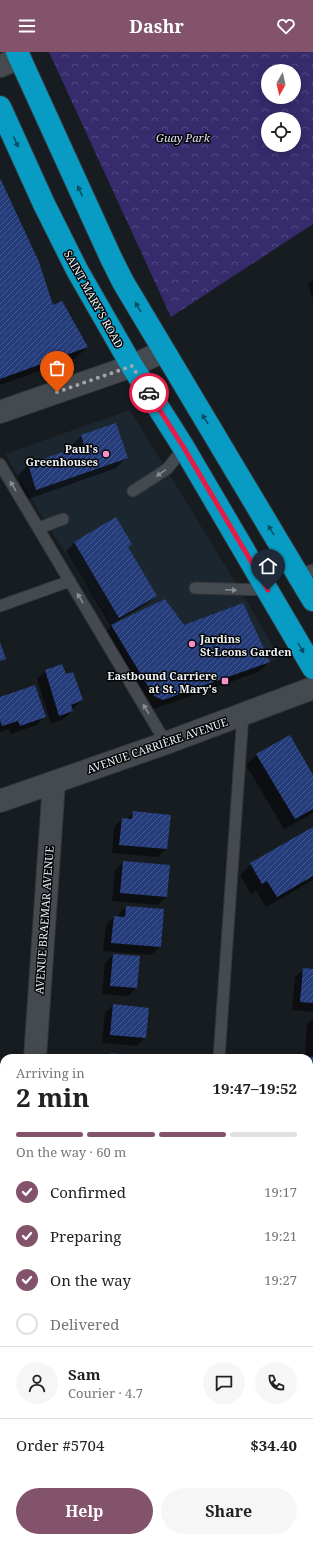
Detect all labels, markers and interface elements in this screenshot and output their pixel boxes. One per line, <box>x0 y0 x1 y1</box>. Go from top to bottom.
text: Dashr <box>129 14 184 38</box>
icon: menu <box>16 15 38 37</box>
icon: heart <box>275 15 297 37</box>
north arrow <box>261 64 301 104</box>
map controls <box>261 64 301 152</box>
button: locate <box>261 112 301 152</box>
park label: Guay Park <box>156 130 211 145</box>
one-way arrow <box>13 137 19 148</box>
one-way arrow <box>77 185 83 197</box>
street label: SAINT MARY'S ROAD <box>61 248 127 350</box>
one-way arrow <box>134 301 141 313</box>
pin <box>40 351 74 392</box>
icon: bag <box>46 357 68 379</box>
courier <box>129 373 169 413</box>
icon: car <box>138 382 160 404</box>
one-way arrow <box>201 413 208 425</box>
place label: Paul's Greenhouses <box>26 441 98 469</box>
marker: Paul's Greenhouses <box>101 449 111 459</box>
one-way arrow <box>156 469 167 477</box>
one-way arrow <box>10 480 17 492</box>
one-way arrow <box>268 524 275 536</box>
pin <box>251 549 285 590</box>
icon: home <box>257 555 279 577</box>
one-way arrow <box>225 586 237 593</box>
one-way arrow <box>76 593 84 603</box>
place label: Jardins St-Leons Garden <box>199 631 292 659</box>
marker: Jardins St-Leons Garden <box>187 639 197 649</box>
one-way arrow <box>298 642 305 654</box>
place label: Eastbound Carriere at St. Mary's <box>107 668 217 696</box>
marker: Eastbound Carriere at St. Mary's <box>220 676 230 686</box>
one-way arrow <box>143 703 150 715</box>
street label: AVENUE CARRIÈRE AVENUE <box>84 714 230 776</box>
street label: AVENUE BRAEMAR AVENUE <box>31 845 57 995</box>
text: Arriving in <box>16 1064 85 1082</box>
text: 19:47–19:52 <box>213 1078 297 1098</box>
text: 2 min <box>16 1079 90 1115</box>
text: On the way · 60 m <box>16 1143 126 1161</box>
icon: check <box>16 1181 38 1203</box>
text: Confirmed <box>50 1182 126 1202</box>
text: 19:17 <box>264 1183 297 1201</box>
icon: check <box>16 1225 38 1247</box>
text: Preparing <box>50 1226 121 1246</box>
text: 19:21 <box>264 1227 297 1245</box>
icon: check <box>16 1269 38 1291</box>
text: On the way <box>50 1270 131 1290</box>
text: 19:27 <box>264 1271 297 1289</box>
text: Delivered <box>50 1314 119 1334</box>
button: person <box>16 1362 58 1404</box>
button: chat <box>203 1362 245 1404</box>
button: phone <box>255 1362 297 1404</box>
text: Sam <box>68 1364 100 1384</box>
text: Courier · 4.7 <box>68 1384 143 1402</box>
text: Order #5704 <box>16 1435 104 1455</box>
text: $34.40 <box>250 1435 297 1455</box>
button: Help <box>16 1488 153 1534</box>
button: Share <box>161 1488 297 1534</box>

